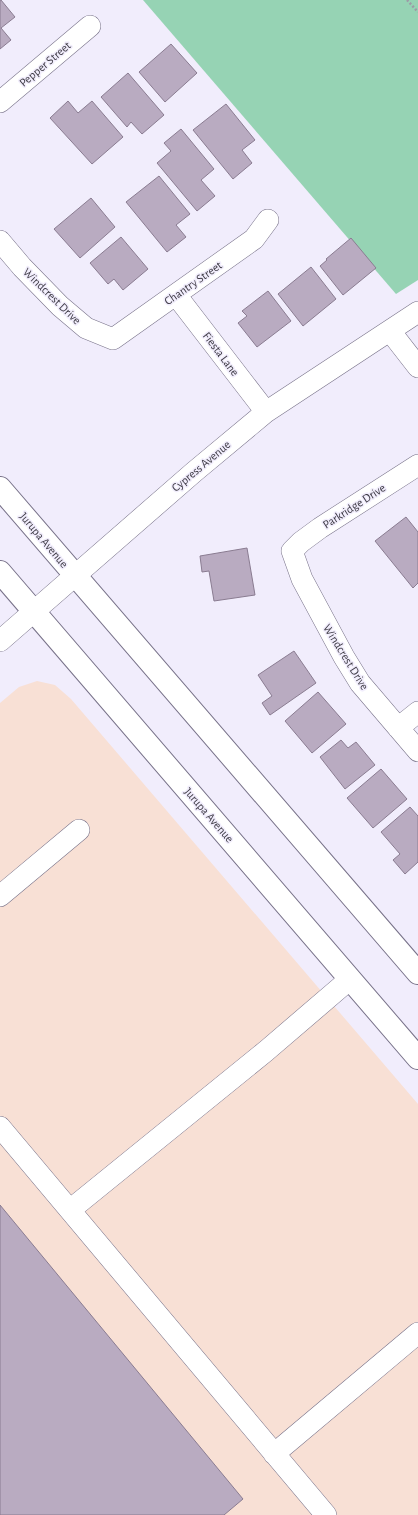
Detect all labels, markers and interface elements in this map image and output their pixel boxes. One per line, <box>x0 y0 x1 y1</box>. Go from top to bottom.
street label: Pepper Street <box>17 39 73 89</box>
street label: Chantry Street <box>162 259 225 308</box>
street label: Windcrest Drive <box>21 266 83 326</box>
street label: Fiesta Lane <box>201 330 241 378</box>
street label: Cypress Avenue <box>169 438 233 495</box>
street label: Parkridge Drive <box>321 481 387 531</box>
street label: Jurupa Avenue <box>17 510 71 570</box>
street label: Windcrest Drive <box>321 622 371 692</box>
street label: Jurupa Avenue <box>182 785 236 845</box>

